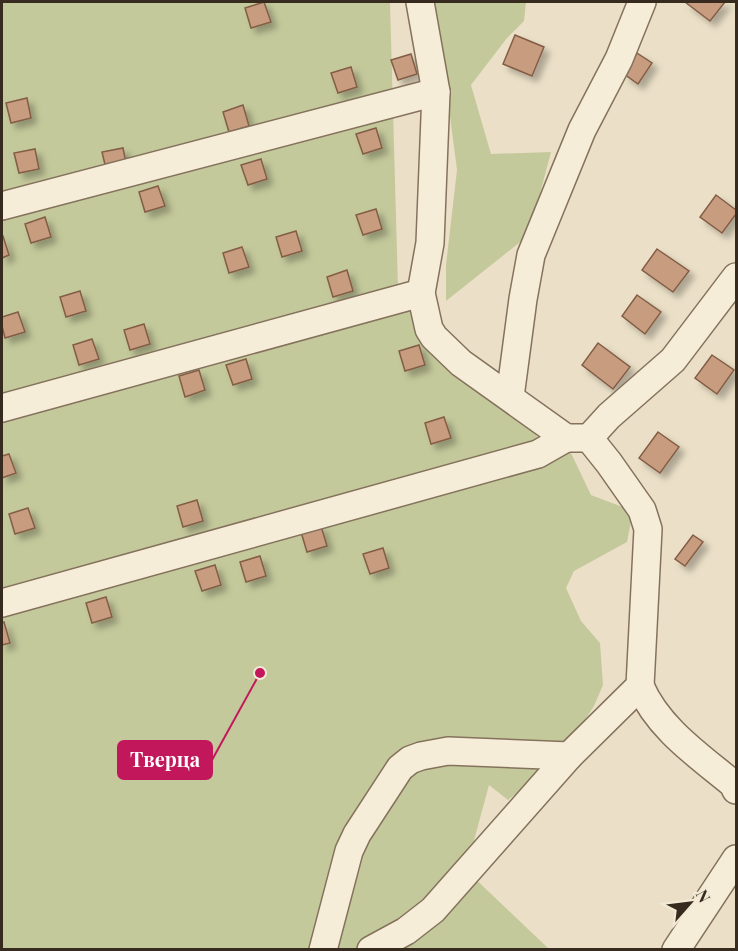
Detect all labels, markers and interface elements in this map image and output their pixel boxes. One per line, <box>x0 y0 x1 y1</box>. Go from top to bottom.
callout: Тверца <box>118 741 212 779</box>
text: Тверца <box>130 745 201 772</box>
north arrow <box>660 873 720 933</box>
text: N <box>692 886 716 906</box>

